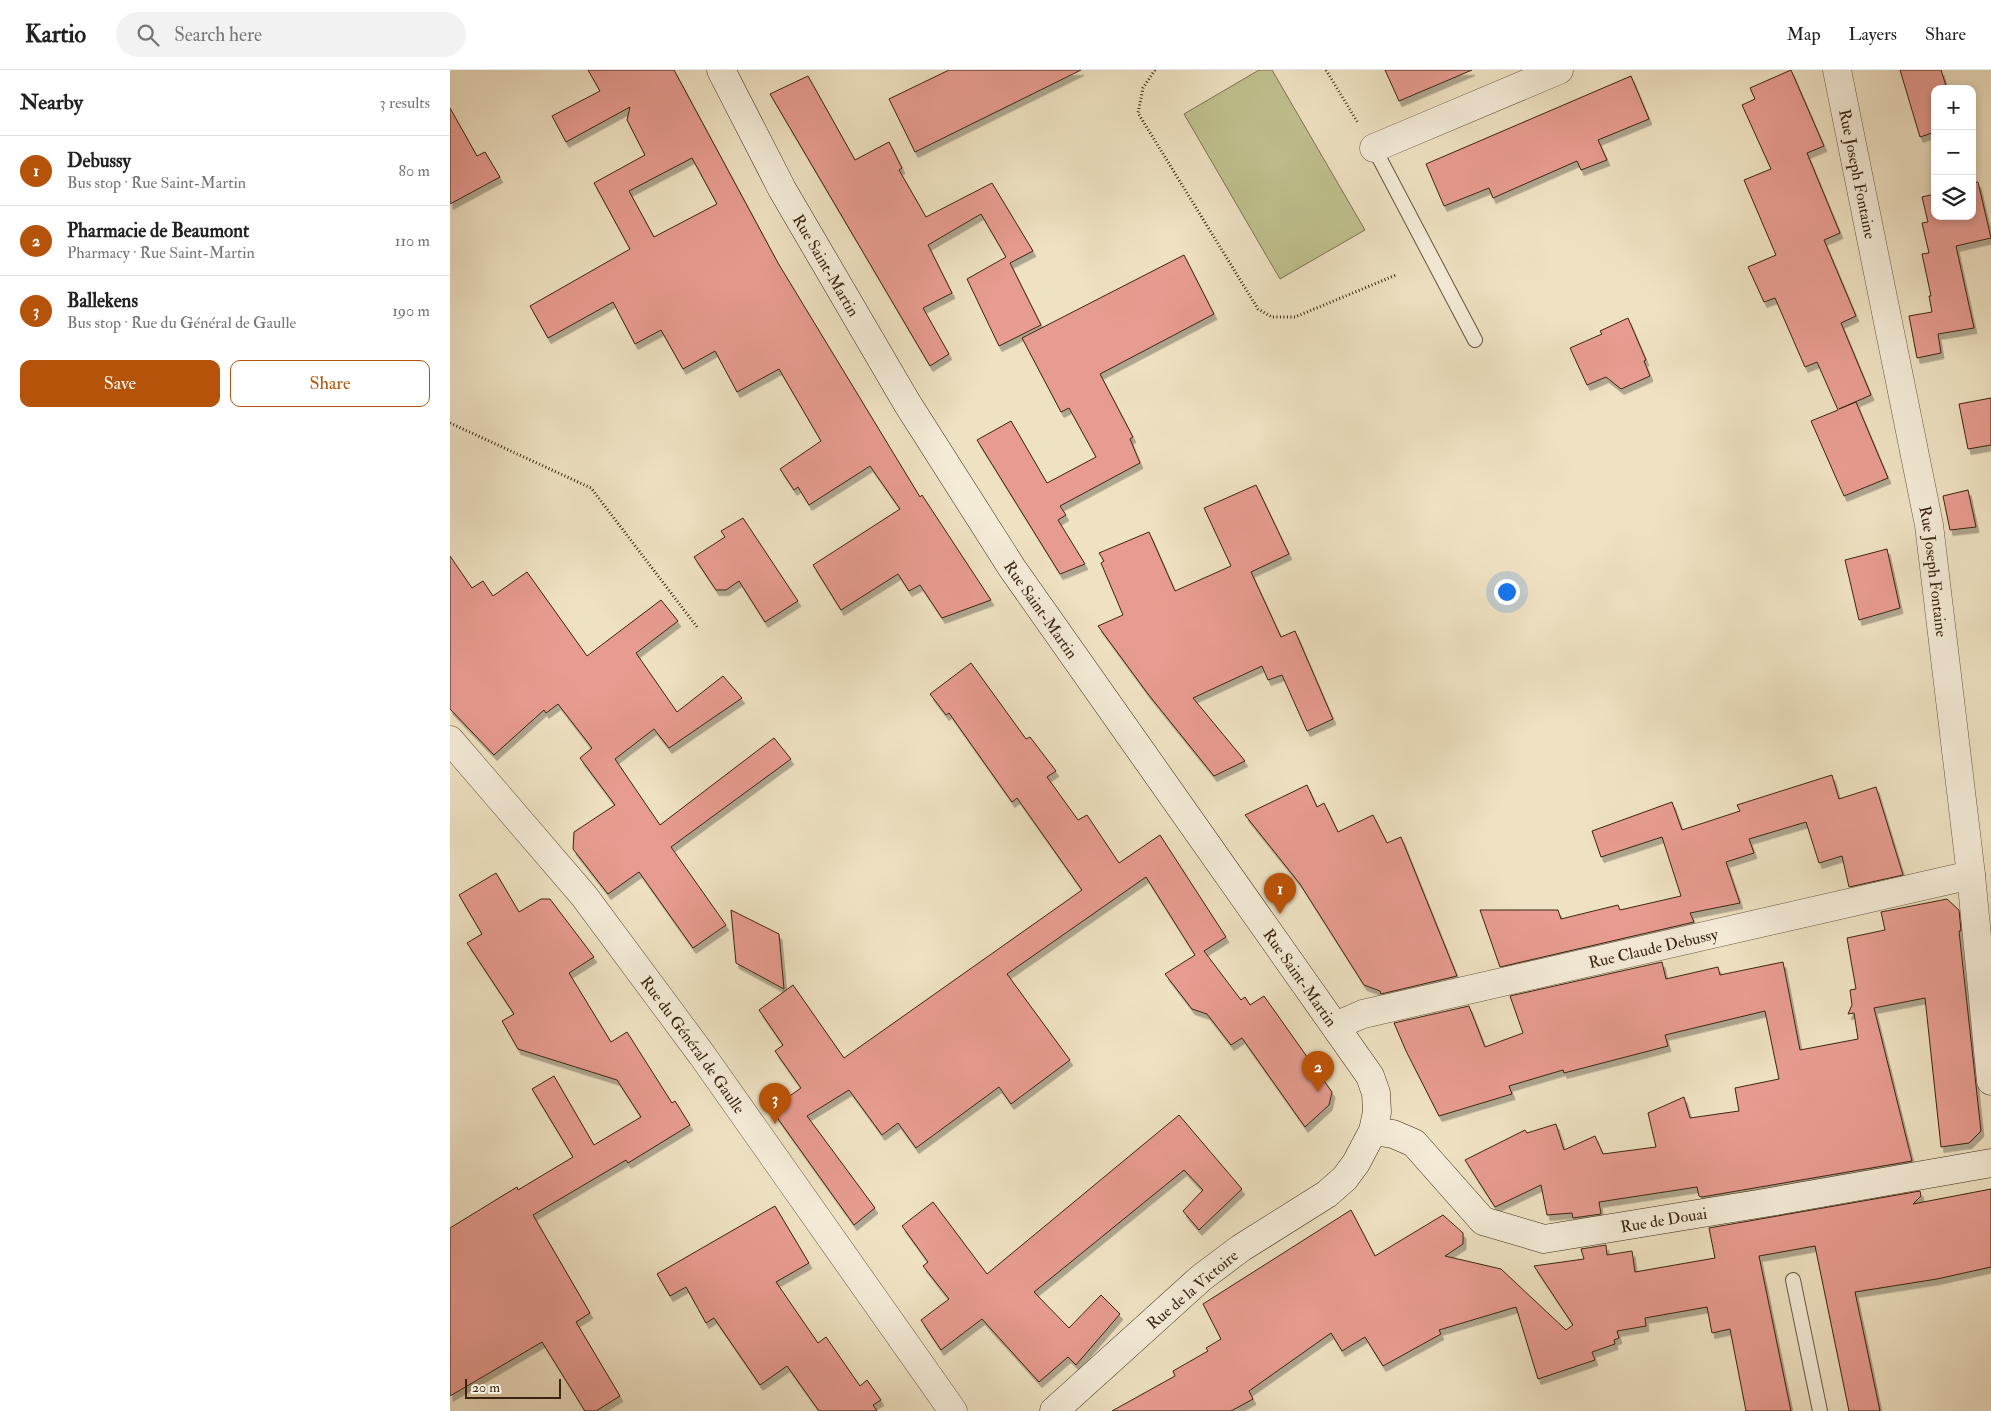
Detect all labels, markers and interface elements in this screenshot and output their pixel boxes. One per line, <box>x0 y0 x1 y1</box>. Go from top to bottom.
search box <box>116 12 466 57</box>
text: Kartio <box>25 19 86 50</box>
icon: search <box>134 21 162 49</box>
text: Search here <box>174 23 262 47</box>
text: Map <box>1787 23 1821 46</box>
text: Layers <box>1849 23 1897 46</box>
text: Share <box>1925 23 1966 46</box>
map controls <box>1931 85 1976 220</box>
button: + <box>1931 85 1976 130</box>
text: Nearby <box>20 89 83 116</box>
text: 3 results <box>379 93 430 113</box>
street label: Rue Joseph Fontaine <box>1834 107 1880 241</box>
button: − <box>1931 130 1976 175</box>
text: Debussy <box>67 149 131 173</box>
text: 1 <box>33 161 39 181</box>
text: 80 m <box>399 161 430 181</box>
text: Bus stop · Rue Saint-Martin <box>67 173 246 193</box>
button: layers <box>1931 175 1976 220</box>
street label: Rue Saint-Martin <box>788 211 863 320</box>
text: Pharmacie de Beaumont <box>67 219 249 243</box>
text: 2 <box>32 231 40 251</box>
text: 110 m <box>395 231 430 251</box>
text: Pharmacy · Rue Saint-Martin <box>67 243 255 263</box>
text: Ballekens <box>67 289 138 313</box>
text: 3 <box>33 301 39 321</box>
text: 190 m <box>392 301 430 321</box>
text: Bus stop · Rue du Général de Gaulle <box>67 313 296 333</box>
button: Save <box>20 360 220 407</box>
button: Share <box>230 360 430 407</box>
street label: Rue Joseph Fontaine <box>1914 504 1951 639</box>
street label: Rue Saint-Martin <box>999 558 1082 663</box>
your location <box>1494 579 1520 605</box>
pin: 1 <box>1264 873 1296 914</box>
street label: Rue Claude Debussy <box>1587 924 1721 973</box>
street label: Rue Saint-Martin <box>1258 925 1341 1031</box>
street label: Rue du Général de Gaulle <box>636 972 749 1118</box>
pin: 2 <box>1302 1051 1334 1092</box>
pin: 3 <box>759 1083 791 1124</box>
street label: Rue de Douai <box>1619 1203 1709 1237</box>
street label: Rue de la Victoire <box>1143 1246 1243 1334</box>
scale bar <box>465 1376 561 1399</box>
text: 20 m <box>472 1379 500 1396</box>

